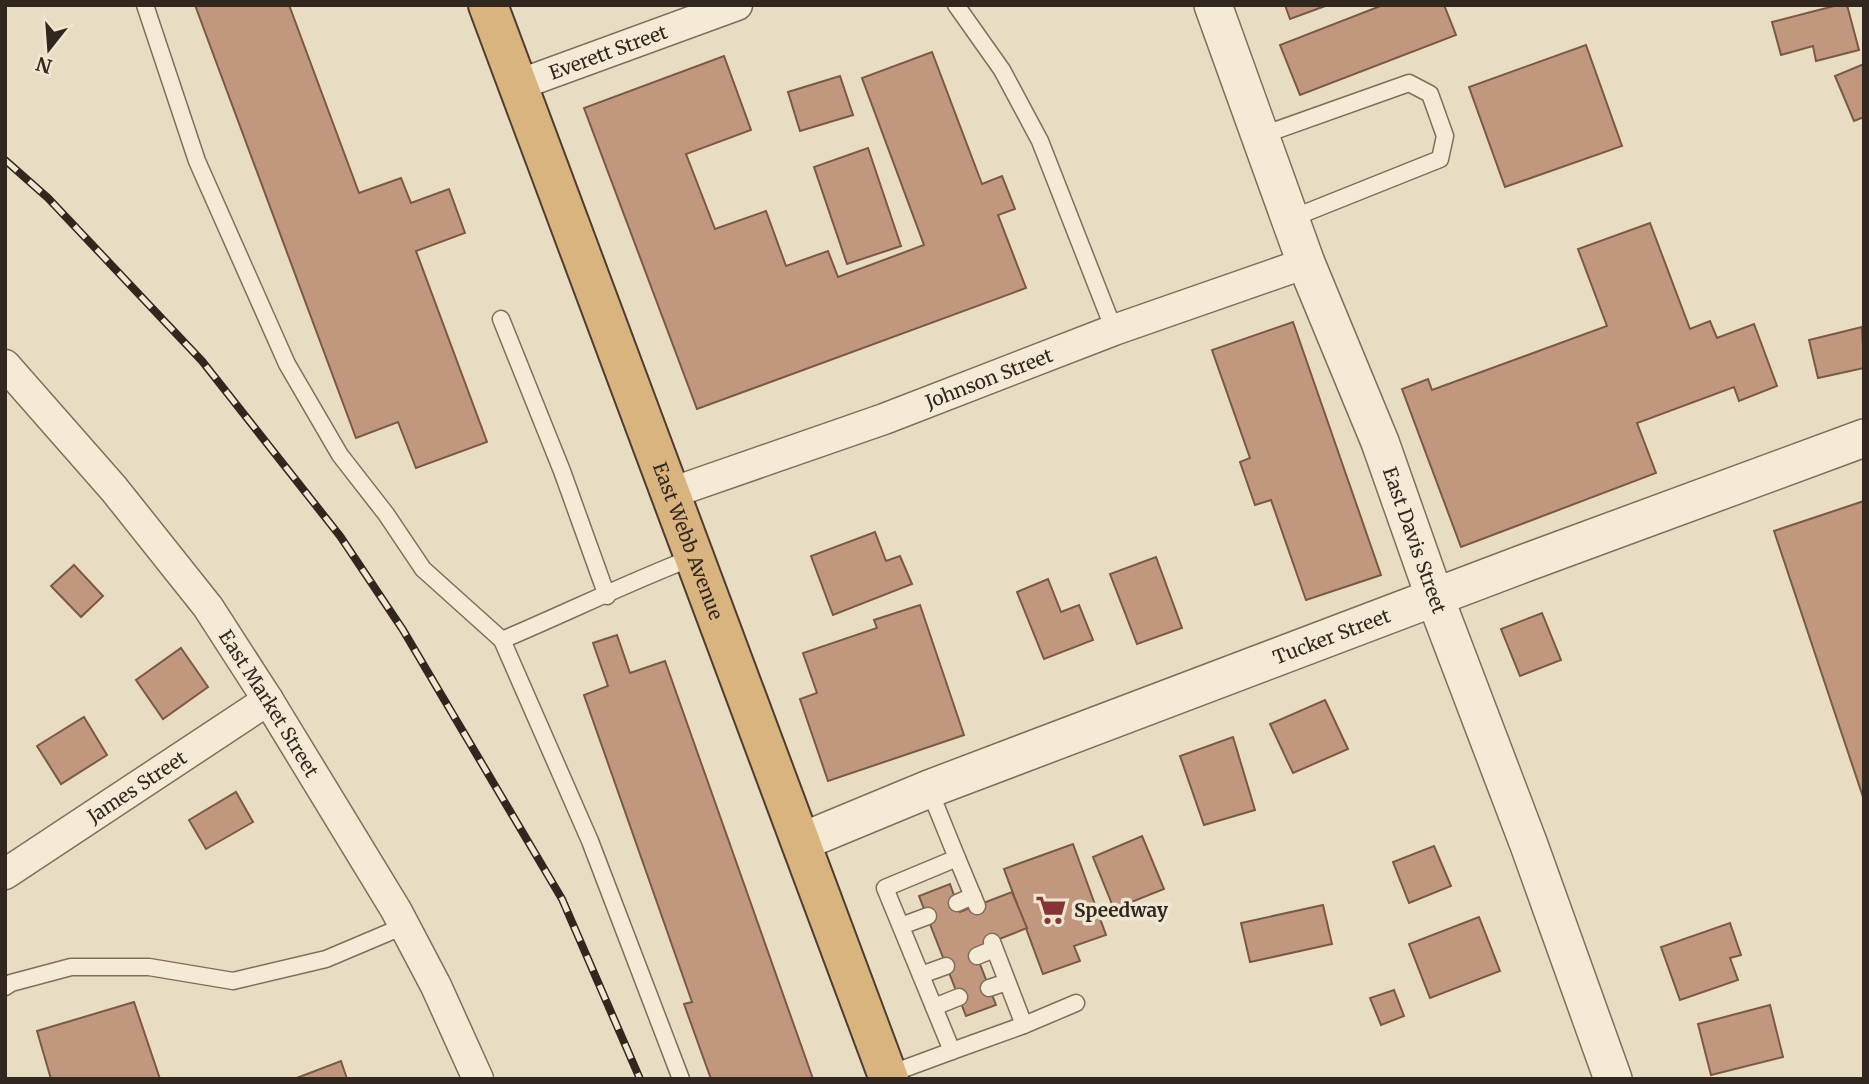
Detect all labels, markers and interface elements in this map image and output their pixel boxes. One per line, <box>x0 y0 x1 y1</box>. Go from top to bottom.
north arrow <box>14 14 84 84</box>
street label: Everett Street <box>546 19 671 85</box>
text: N <box>33 52 55 79</box>
street label: Johnson Street <box>921 343 1057 414</box>
street label: East Webb Avenue <box>648 459 728 623</box>
street label: East Davis Street <box>1378 464 1452 617</box>
street label: Tucker Street <box>1270 603 1394 669</box>
street label: East Market Street <box>214 625 324 782</box>
street label: James Street <box>82 745 191 829</box>
supermarket icon: Speedway <box>1034 893 1068 927</box>
place label: Speedway <box>1074 898 1169 922</box>

